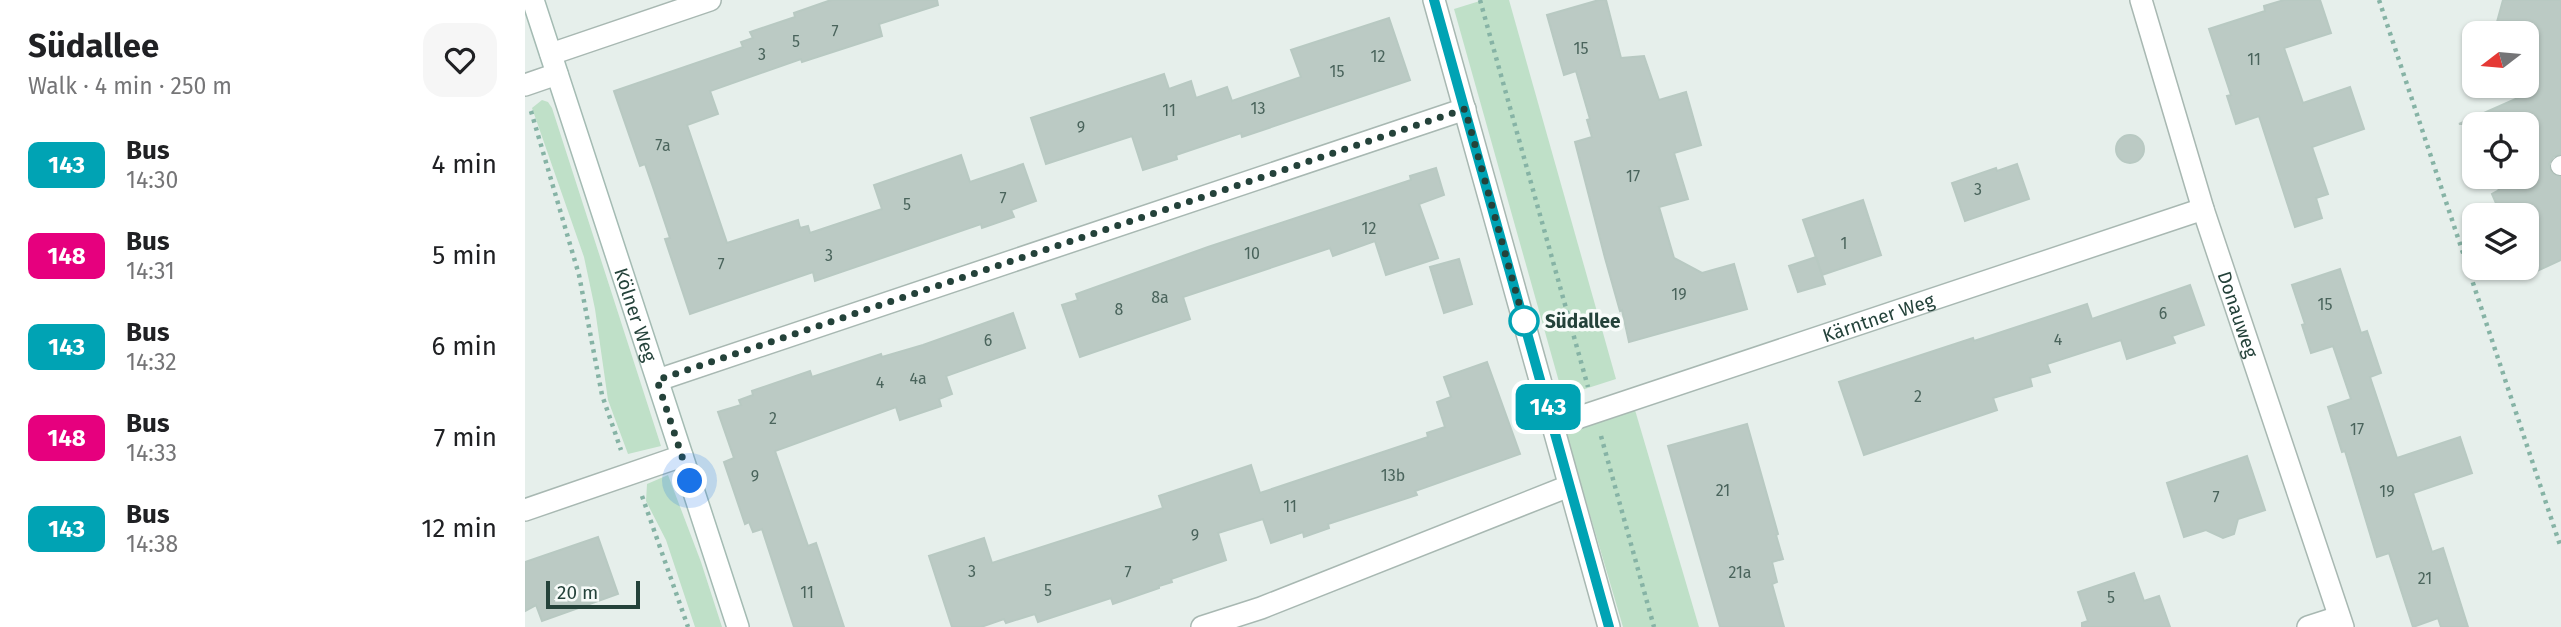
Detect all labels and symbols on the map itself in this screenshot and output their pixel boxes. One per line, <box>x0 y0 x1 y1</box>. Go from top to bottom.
north arrow <box>2462 21 2539 98</box>
house number: 7 <box>831 22 839 41</box>
house number: 5 <box>792 32 800 51</box>
house number: 15 <box>1574 39 1588 58</box>
house number: 3 <box>758 45 766 64</box>
house number: 12 <box>1371 47 1385 66</box>
house number: 11 <box>2247 50 2261 69</box>
house number: 15 <box>1330 62 1344 81</box>
house number: 13 <box>1251 99 1265 118</box>
house number: 11 <box>1162 101 1176 120</box>
house number: 9 <box>1077 118 1085 137</box>
house number: 7a <box>655 136 671 155</box>
house number: 17 <box>1626 167 1640 186</box>
house number: 3 <box>1974 180 1982 199</box>
house number: 7 <box>999 189 1007 208</box>
house number: 5 <box>903 195 911 214</box>
house number: 12 <box>1362 219 1376 238</box>
house number: 1 <box>1841 234 1847 253</box>
house number: 10 <box>1244 244 1260 263</box>
house number: 3 <box>825 246 833 265</box>
house number: 7 <box>717 255 725 274</box>
street label: Kölner Weg <box>610 265 662 365</box>
street label: Donauweg <box>2213 268 2263 361</box>
house number: 19 <box>1671 285 1687 304</box>
house number: 8a <box>1151 288 1169 307</box>
street label: Kärntner Weg <box>1819 288 1937 347</box>
house number: 15 <box>2318 295 2332 314</box>
house number: 8 <box>1115 300 1124 319</box>
house number: 6 <box>2159 304 2167 323</box>
marker: Südallee <box>1509 306 1539 336</box>
place label: Südallee <box>1545 310 1621 333</box>
house number: 4 <box>2054 330 2063 349</box>
house number: 6 <box>984 331 992 350</box>
house number: 4a <box>909 369 927 388</box>
house number: 4 <box>876 373 885 392</box>
line badge: 143 <box>1508 384 1588 430</box>
house number: 2 <box>1914 387 1922 406</box>
house number: 2 <box>769 409 777 428</box>
house number: 17 <box>2350 420 2364 439</box>
your location <box>672 463 707 498</box>
house number: 13b <box>1381 466 1405 485</box>
house number: 9 <box>751 467 759 486</box>
house number: 21 <box>1716 481 1730 500</box>
house number: 19 <box>2379 482 2395 501</box>
house number: 7 <box>2212 488 2220 507</box>
house number: 11 <box>1283 497 1297 516</box>
house number: 9 <box>1191 526 1199 545</box>
house number: 3 <box>968 562 976 581</box>
house number: 7 <box>1124 563 1132 582</box>
house number: 21a <box>1728 563 1752 582</box>
house number: 21 <box>2418 569 2432 588</box>
scale bar <box>546 578 641 610</box>
house number: 5 <box>1044 581 1052 600</box>
house number: 11 <box>800 583 814 602</box>
house number: 5 <box>2107 588 2115 607</box>

